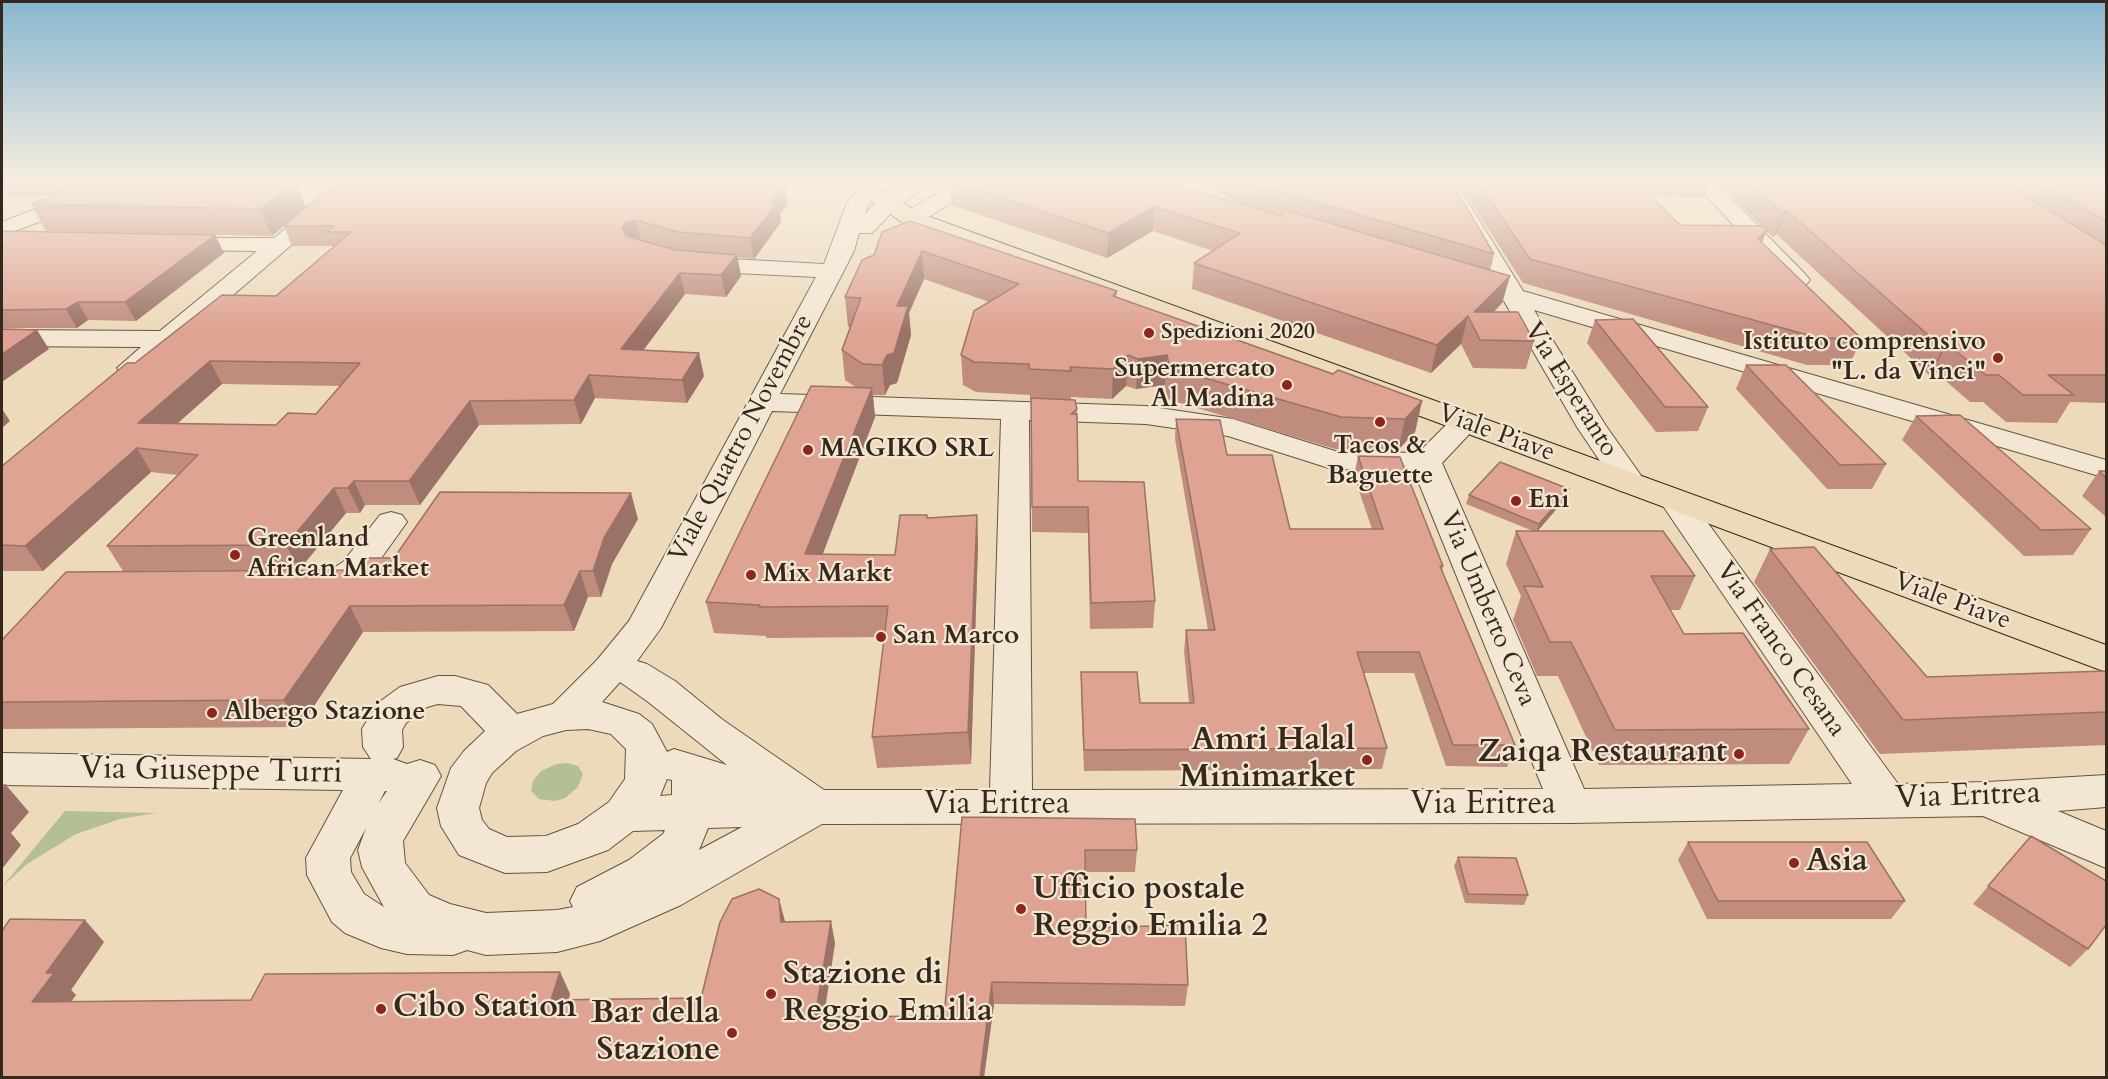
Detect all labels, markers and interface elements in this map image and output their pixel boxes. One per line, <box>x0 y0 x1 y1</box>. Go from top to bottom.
street label: Viale Quattro Novembre <box>663 310 821 568</box>
street label: Via Esperanto <box>1516 317 1624 463</box>
place label: Spedizioni 2020 <box>1161 320 1315 346</box>
marker: Spedizioni 2020 <box>1142 326 1156 340</box>
place label: Istituto comprensivo "L. da Vinci" <box>1743 327 1986 388</box>
marker: Istituto comprensivo "L. da Vinci" <box>1991 351 2005 365</box>
place label: Supermercato Al Madina <box>1114 354 1275 416</box>
marker: Supermercato Al Madina <box>1280 378 1294 392</box>
street label: Viale Piave <box>1433 398 1559 470</box>
marker: Tacos & Baguette <box>1373 415 1387 429</box>
place label: Tacos & Baguette <box>1327 431 1433 492</box>
place label: MAGIKO SRL <box>820 434 994 466</box>
marker: MAGIKO SRL <box>801 443 815 457</box>
place label: Eni <box>1528 485 1570 517</box>
marker: Eni <box>1509 494 1523 508</box>
street label: Via Umberto Ceva <box>1432 507 1542 711</box>
place label: Greenland African Market <box>247 524 429 586</box>
marker: Greenland African Market <box>228 548 242 562</box>
street label: Via Franco Cesana <box>1708 557 1852 743</box>
place label: Mix Markt <box>763 559 892 591</box>
street label: Viale Piave <box>1889 566 2015 638</box>
marker: Mix Markt <box>744 568 758 582</box>
place label: San Marco <box>893 621 1019 653</box>
marker: San Marco <box>874 630 888 644</box>
place label: Albergo Stazione <box>224 697 425 729</box>
marker: Albergo Stazione <box>205 706 219 720</box>
place label: Amri Halal Minimarket <box>1179 723 1355 798</box>
place label: Zaiqa Restaurant <box>1477 735 1727 773</box>
marker: Zaiqa Restaurant <box>1732 747 1746 761</box>
street label: Via Giuseppe Turri <box>79 751 343 793</box>
marker: Amri Halal Minimarket <box>1360 753 1374 767</box>
street label: Via Eritrea <box>1895 775 2041 819</box>
street label: Via Eritrea <box>924 787 1070 825</box>
street label: Via Eritrea <box>1410 787 1556 825</box>
place label: Asia <box>1806 844 1868 882</box>
marker: Asia <box>1787 856 1801 870</box>
place label: Ufficio postale Reggio Emilia 2 <box>1033 872 1268 947</box>
marker: Ufficio postale Reggio Emilia 2 <box>1014 902 1028 916</box>
place label: Stazione di Reggio Emilia <box>783 957 993 1032</box>
marker: Stazione di Reggio Emilia <box>764 987 778 1001</box>
place label: Cibo Station <box>393 990 577 1028</box>
place label: Bar della Stazione <box>591 996 720 1071</box>
marker: Cibo Station <box>374 1002 388 1016</box>
marker: Bar della Stazione <box>725 1026 739 1040</box>

